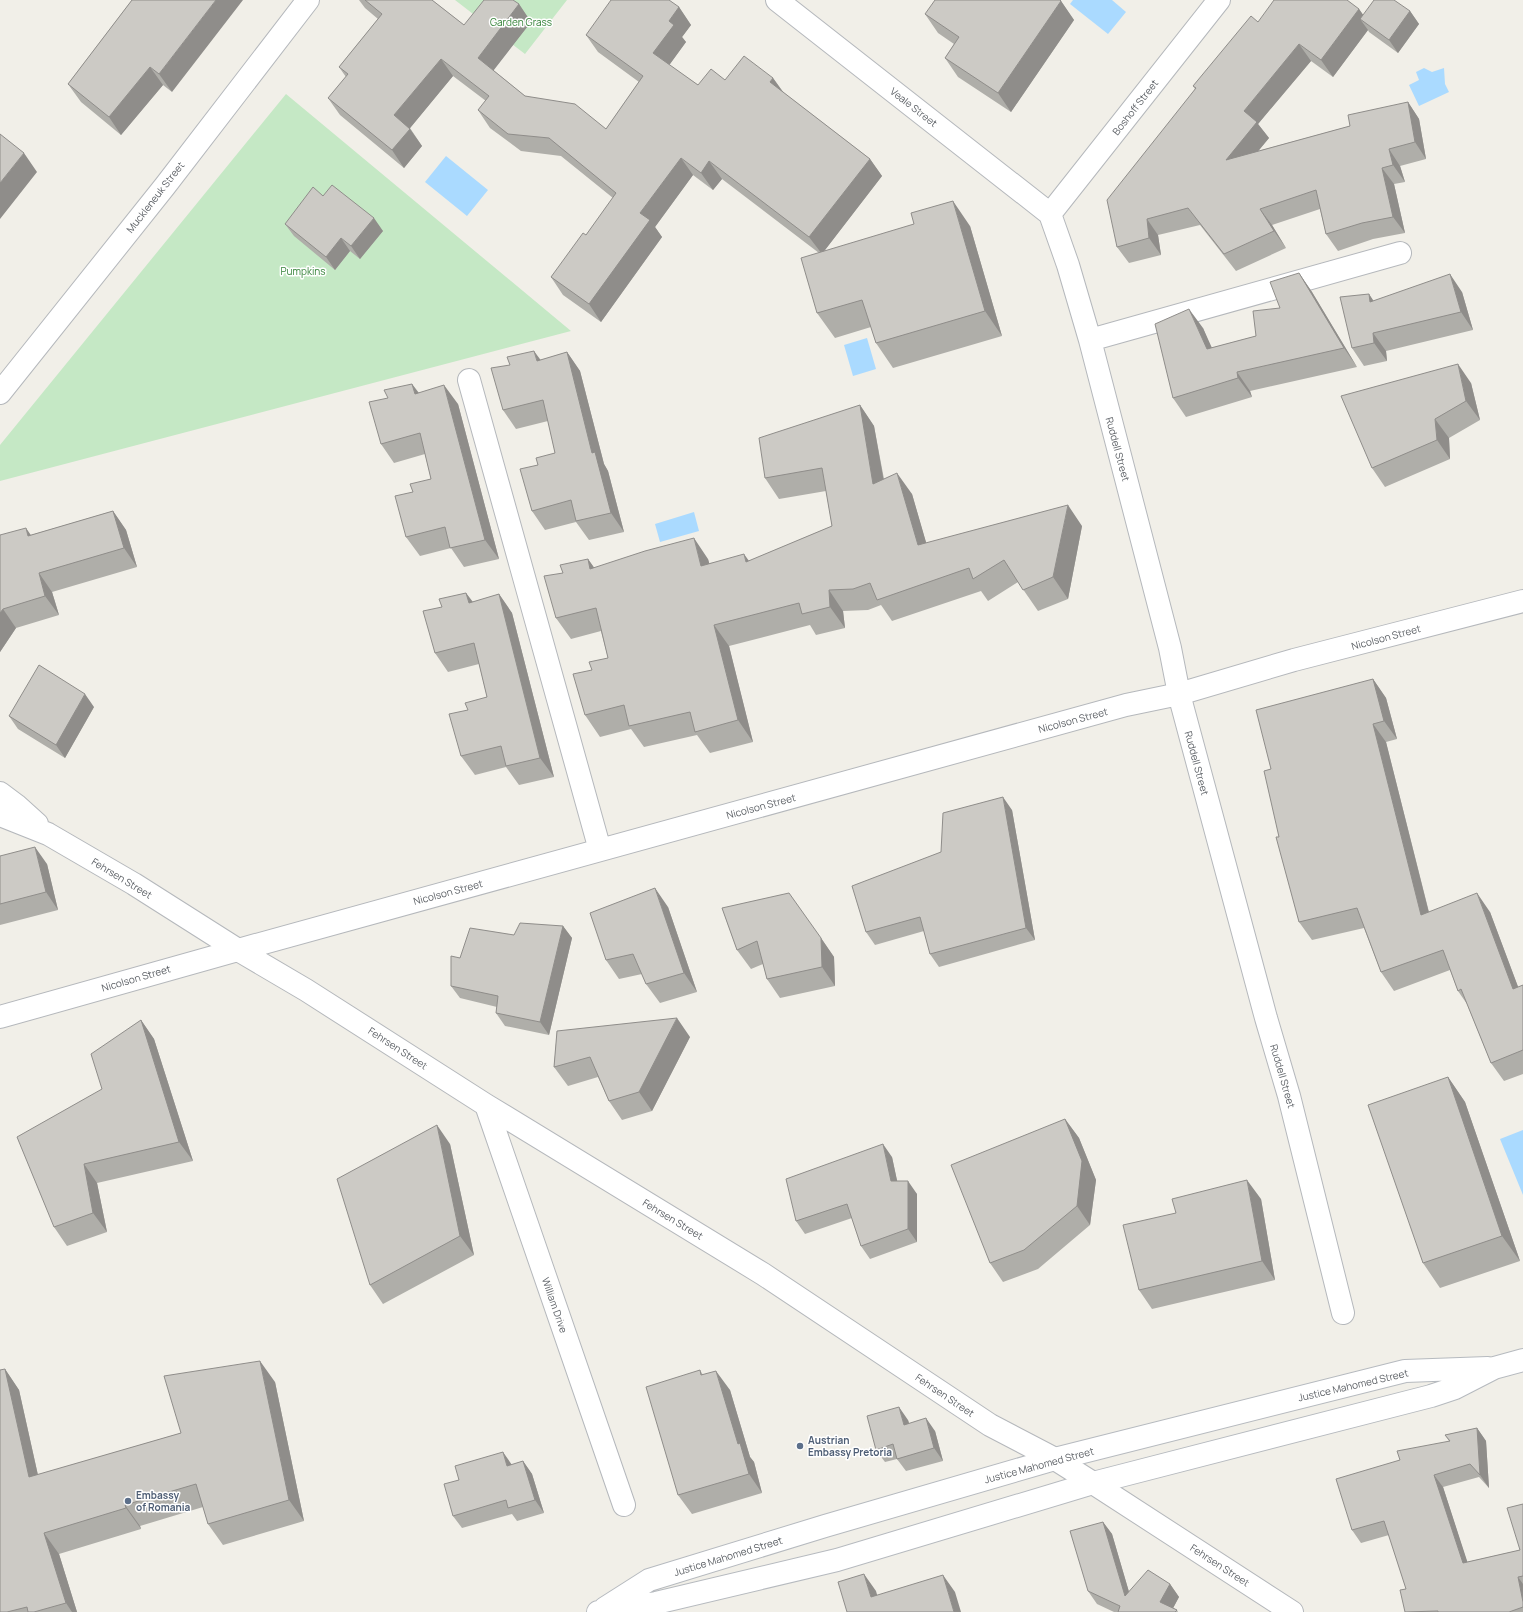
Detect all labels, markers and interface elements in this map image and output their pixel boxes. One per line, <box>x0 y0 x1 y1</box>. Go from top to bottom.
park label: Garden Grass <box>490 15 552 29</box>
street label: Boshoff Street <box>1109 76 1161 138</box>
street label: Veale Street <box>888 84 940 130</box>
street label: Muckleneuk Street <box>123 158 187 236</box>
park label: Pumpkins <box>281 264 325 278</box>
street label: Ruddell Street <box>1103 415 1133 483</box>
street label: Nicolson Street <box>1350 621 1422 653</box>
street label: Nicolson Street <box>1037 704 1109 736</box>
street label: Ruddell Street <box>1182 729 1212 797</box>
street label: Nicolson Street <box>725 790 797 822</box>
street label: Fehrsen Street <box>89 854 155 902</box>
street label: Nicolson Street <box>412 876 484 908</box>
street label: Nicolson Street <box>100 961 172 995</box>
street label: Fehrsen Street <box>366 1024 430 1072</box>
street label: Ruddell Street <box>1267 1042 1299 1110</box>
street label: Fehrsen Street <box>640 1195 706 1243</box>
street label: William Drive <box>539 1275 571 1335</box>
street label: Justice Mahomed Street <box>1296 1365 1410 1405</box>
street label: Fehrsen Street <box>913 1370 977 1420</box>
place label: Austrian Embassy Pretoria <box>808 1433 892 1459</box>
marker: Austrian Embassy Pretoria <box>795 1441 805 1451</box>
street label: Justice Mahomed Street <box>983 1444 1095 1486</box>
place label: Embassy of Romania <box>136 1488 191 1514</box>
marker: Embassy of Romania <box>123 1496 133 1506</box>
street label: Justice Mahomed Street <box>672 1533 784 1579</box>
street label: Fehrsen Street <box>1188 1541 1252 1589</box>

